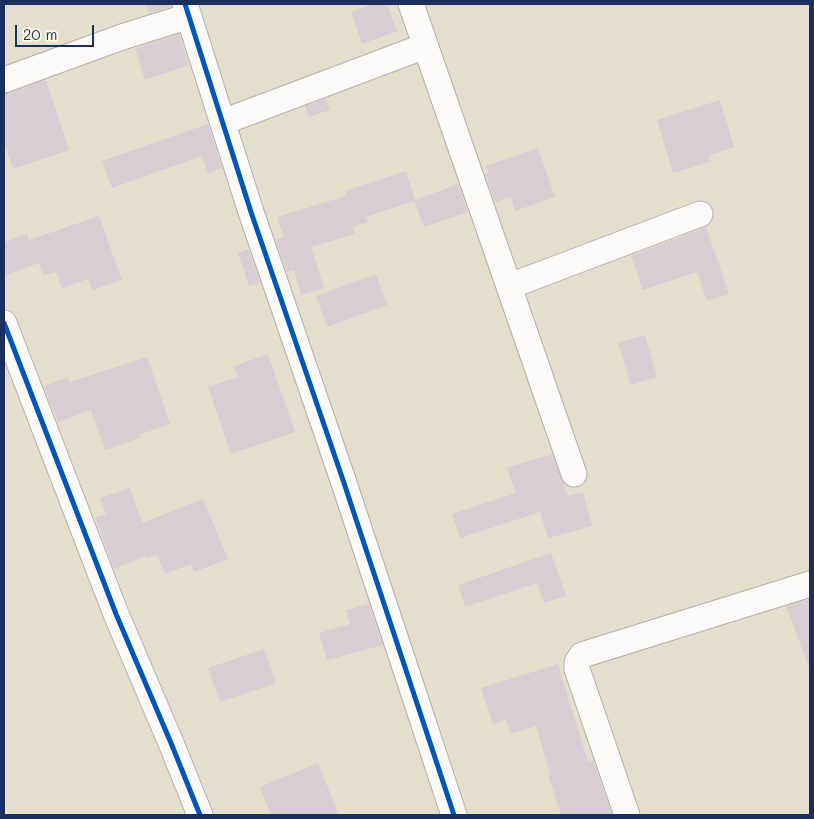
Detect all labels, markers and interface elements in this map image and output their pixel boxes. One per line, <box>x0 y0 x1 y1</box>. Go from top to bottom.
scale bar <box>18 15 96 47</box>
text: 20 m <box>23 24 57 44</box>

